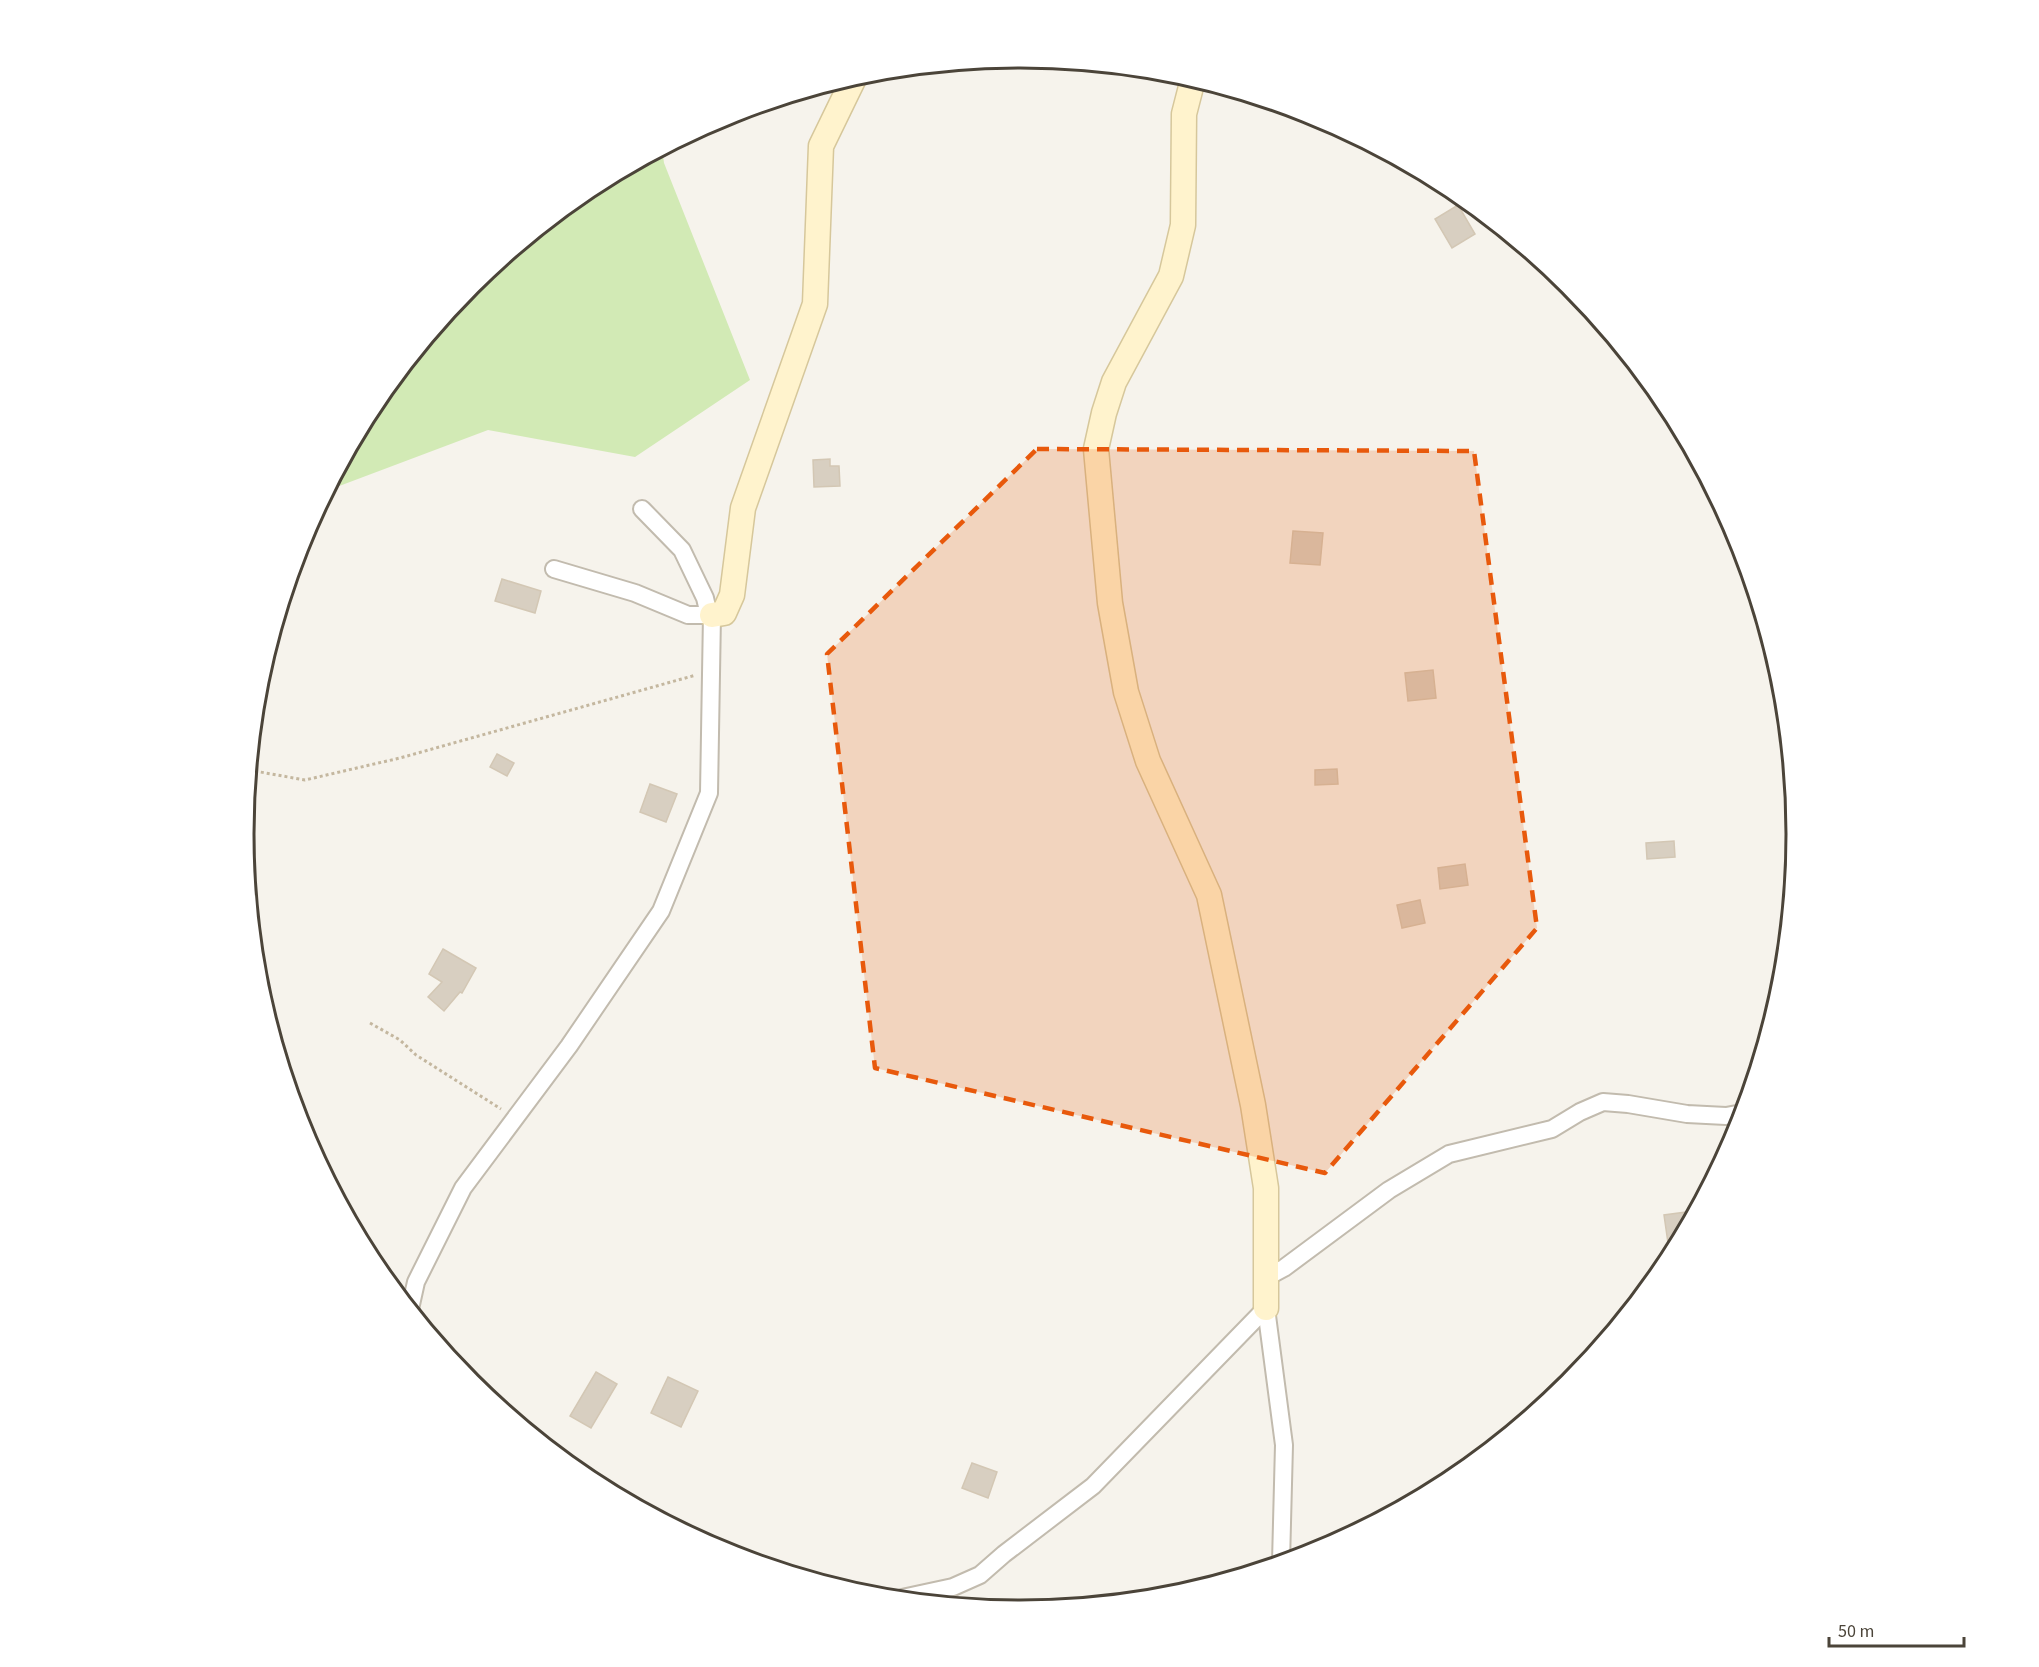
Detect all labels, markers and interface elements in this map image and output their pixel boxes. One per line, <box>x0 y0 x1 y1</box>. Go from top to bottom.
scale bar <box>1829 1610 1964 1648</box>
text: 50 m <box>1838 1619 1874 1644</box>

